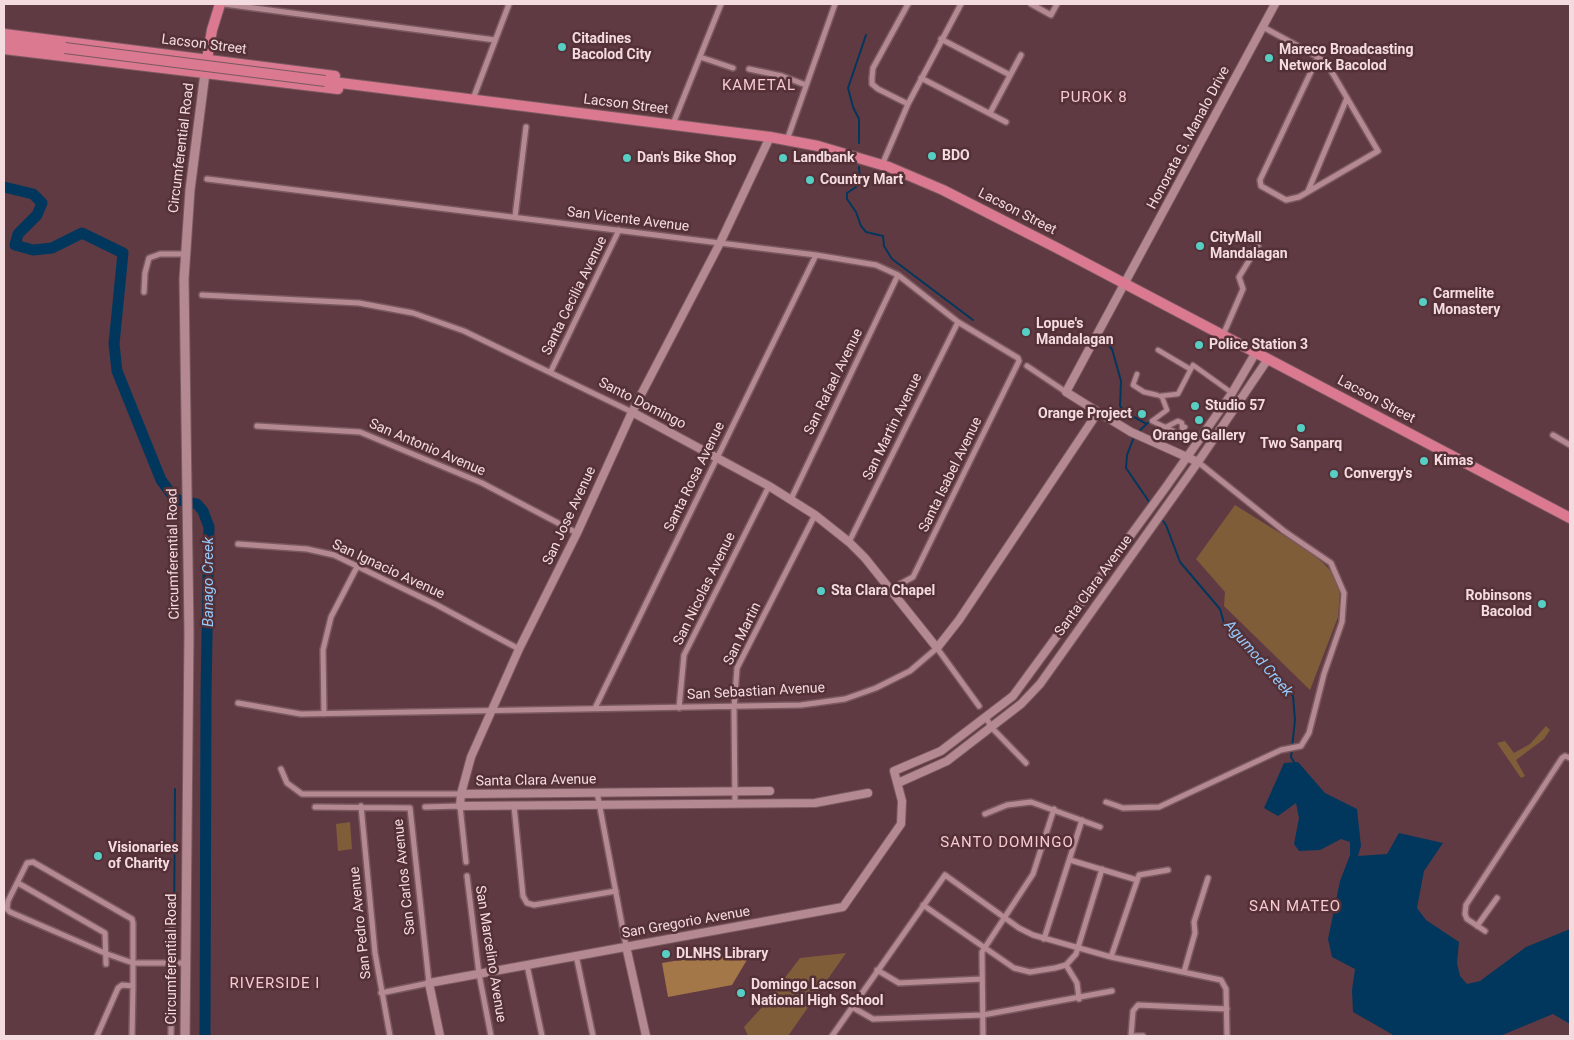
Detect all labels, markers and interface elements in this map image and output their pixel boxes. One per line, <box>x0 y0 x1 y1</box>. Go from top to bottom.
street label: Lacson Street <box>160 31 248 59</box>
place label: Citadines Bacolod City <box>572 31 651 64</box>
marker: Citadines Bacolod City <box>556 41 568 53</box>
place label: Mareco Broadcasting Network Bacolod <box>1279 42 1413 74</box>
marker: Mareco Broadcasting Network Bacolod <box>1263 52 1275 64</box>
street label: Honorata G. Manalo Drive <box>1144 64 1234 212</box>
district label: KAMETAL <box>721 77 797 95</box>
street label: Circumferential Road <box>166 82 198 214</box>
district label: PUROK 8 <box>1059 89 1129 107</box>
street label: Lacson Street <box>582 91 670 119</box>
place label: BDO <box>942 148 970 164</box>
place label: Dan's Bike Shop <box>637 150 736 166</box>
place label: Landbank <box>793 150 854 166</box>
marker: BDO <box>926 150 938 162</box>
marker: Dan's Bike Shop <box>621 152 633 164</box>
marker: Landbank <box>777 152 789 164</box>
place label: Country Mart <box>820 172 903 188</box>
marker: Country Mart <box>804 174 816 186</box>
street label: Lacson Street <box>975 185 1059 239</box>
street label: San Vicente Avenue <box>566 204 690 236</box>
place label: CityMall Mandalagan <box>1210 230 1288 262</box>
street label: Santa Cecilia Avenue <box>539 234 611 358</box>
marker: CityMall Mandalagan <box>1194 240 1206 252</box>
place label: Carmelite Monastery <box>1433 286 1500 318</box>
marker: Carmelite Monastery <box>1417 296 1429 308</box>
place label: Lopue's Mandalagan <box>1036 316 1114 348</box>
street label: San Rafael Avenue <box>801 326 867 438</box>
marker: Lopue's Mandalagan <box>1020 326 1032 338</box>
place label: Police Station 3 <box>1209 337 1308 353</box>
marker: Police Station 3 <box>1193 339 1205 351</box>
street label: San Martin Avenue <box>860 371 926 483</box>
street label: Lacson Street <box>1334 372 1418 428</box>
street label: Santo Domingo <box>595 375 689 433</box>
place label: Studio 57 <box>1205 398 1265 414</box>
marker: Studio 57 <box>1189 400 1201 412</box>
place label: Orange Project <box>1038 406 1132 422</box>
marker: Orange Project <box>1136 408 1148 420</box>
marker: Orange Gallery <box>1193 414 1205 426</box>
street label: Santa Isabel Avenue <box>916 415 986 535</box>
street label: San Antonio Avenue <box>366 416 488 480</box>
street label: Santa Rosa Avenue <box>661 419 729 535</box>
marker: Two Sanparq <box>1295 422 1307 434</box>
place label: Orange Gallery <box>1152 428 1246 444</box>
place label: Two Sanparq <box>1260 436 1342 452</box>
place label: Kimas <box>1434 453 1473 469</box>
marker: Kimas <box>1418 455 1430 467</box>
street label: San Jose Avenue <box>540 464 600 568</box>
place label: Convergy's <box>1344 466 1412 482</box>
marker: Convergy's <box>1328 468 1340 480</box>
street label: Circumferential Road <box>164 488 184 620</box>
street label: San Nicolas Avenue <box>670 530 740 648</box>
street label: Santa Clara Avenue <box>1052 532 1136 640</box>
water label: Banago Creek <box>200 537 218 627</box>
street label: San Ignacio Avenue <box>329 537 447 603</box>
place label: Sta Clara Chapel <box>831 583 935 599</box>
marker: Sta Clara Chapel <box>815 585 827 597</box>
place label: Robinsons Bacolod <box>1466 588 1532 620</box>
marker: Robinsons Bacolod <box>1536 598 1548 610</box>
street label: San Martin <box>721 600 765 668</box>
water label: Agumod Creek <box>1220 617 1296 701</box>
street label: San Sebastian Avenue <box>687 680 825 704</box>
street label: Santa Clara Avenue <box>475 772 597 790</box>
street label: San Carlos Avenue <box>391 818 419 936</box>
district label: SANTO DOMINGO <box>939 834 1075 852</box>
place label: Visionaries of Charity <box>108 840 179 872</box>
marker: Visionaries of Charity <box>92 850 104 862</box>
street label: San Pedro Avenue <box>347 866 375 980</box>
street label: San Marcelino Avenue <box>471 884 509 1024</box>
street label: Circumferential Road <box>164 894 180 1024</box>
district label: SAN MATEO <box>1248 898 1342 916</box>
street label: San Gregorio Avenue <box>621 903 751 943</box>
place label: DLNHS Library <box>676 946 768 962</box>
marker: DLNHS Library <box>660 948 672 960</box>
district label: RIVERSIDE I <box>228 975 322 993</box>
place label: Domingo Lacson National High School <box>751 977 883 1010</box>
marker: Domingo Lacson National High School <box>735 987 747 999</box>

